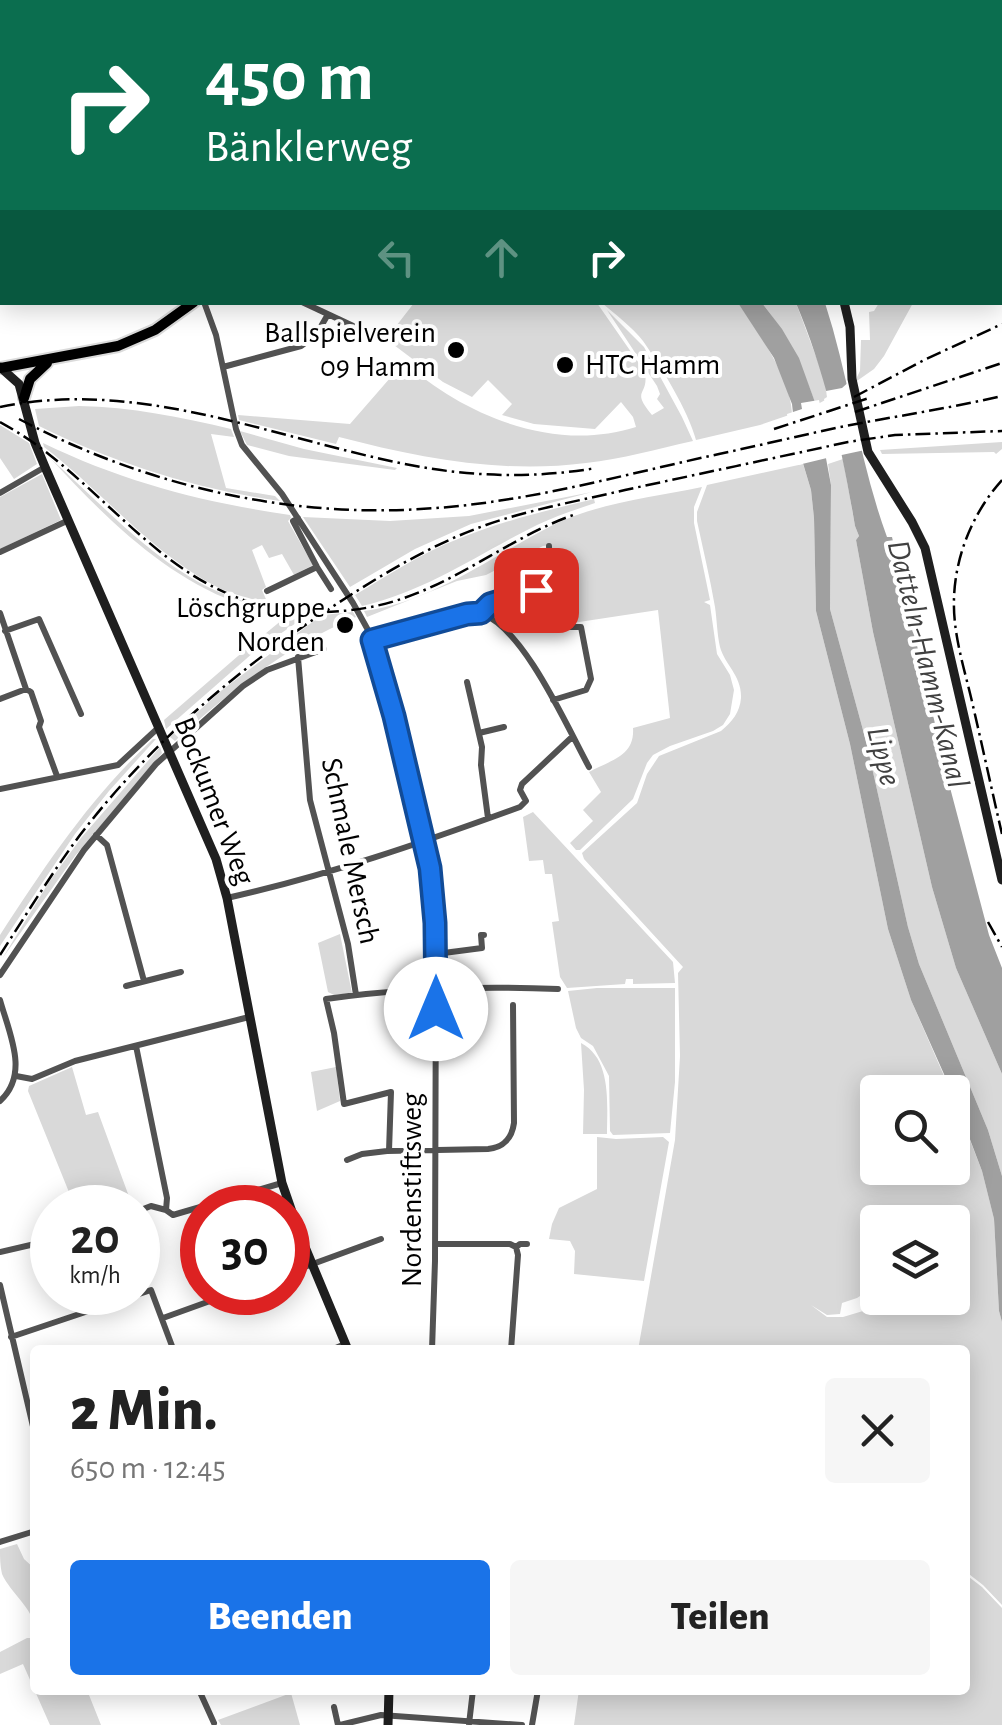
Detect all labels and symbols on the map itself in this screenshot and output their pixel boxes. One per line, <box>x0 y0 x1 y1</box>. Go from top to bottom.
place label: Ballspielverein 09 Hamm <box>264 318 436 382</box>
marker: Ballspielverein 09 Hamm <box>445 339 467 361</box>
place label: HTC Hamm <box>585 350 720 380</box>
marker: HTC Hamm <box>554 354 576 376</box>
water label: Datteln-Hamm-Kanal <box>882 537 974 791</box>
pin <box>494 548 579 633</box>
place label: Löschgruppe Norden <box>176 593 325 657</box>
marker: Löschgruppe Norden <box>334 614 356 636</box>
street label: Bockumer Weg <box>168 713 260 889</box>
water label: Lippe <box>860 723 907 789</box>
street label: Schmale Mersch <box>316 755 384 947</box>
position arrow <box>384 957 488 1061</box>
street label: Nordenstiftsweg <box>397 1092 427 1287</box>
speed limit sign: 30 <box>180 1185 310 1315</box>

